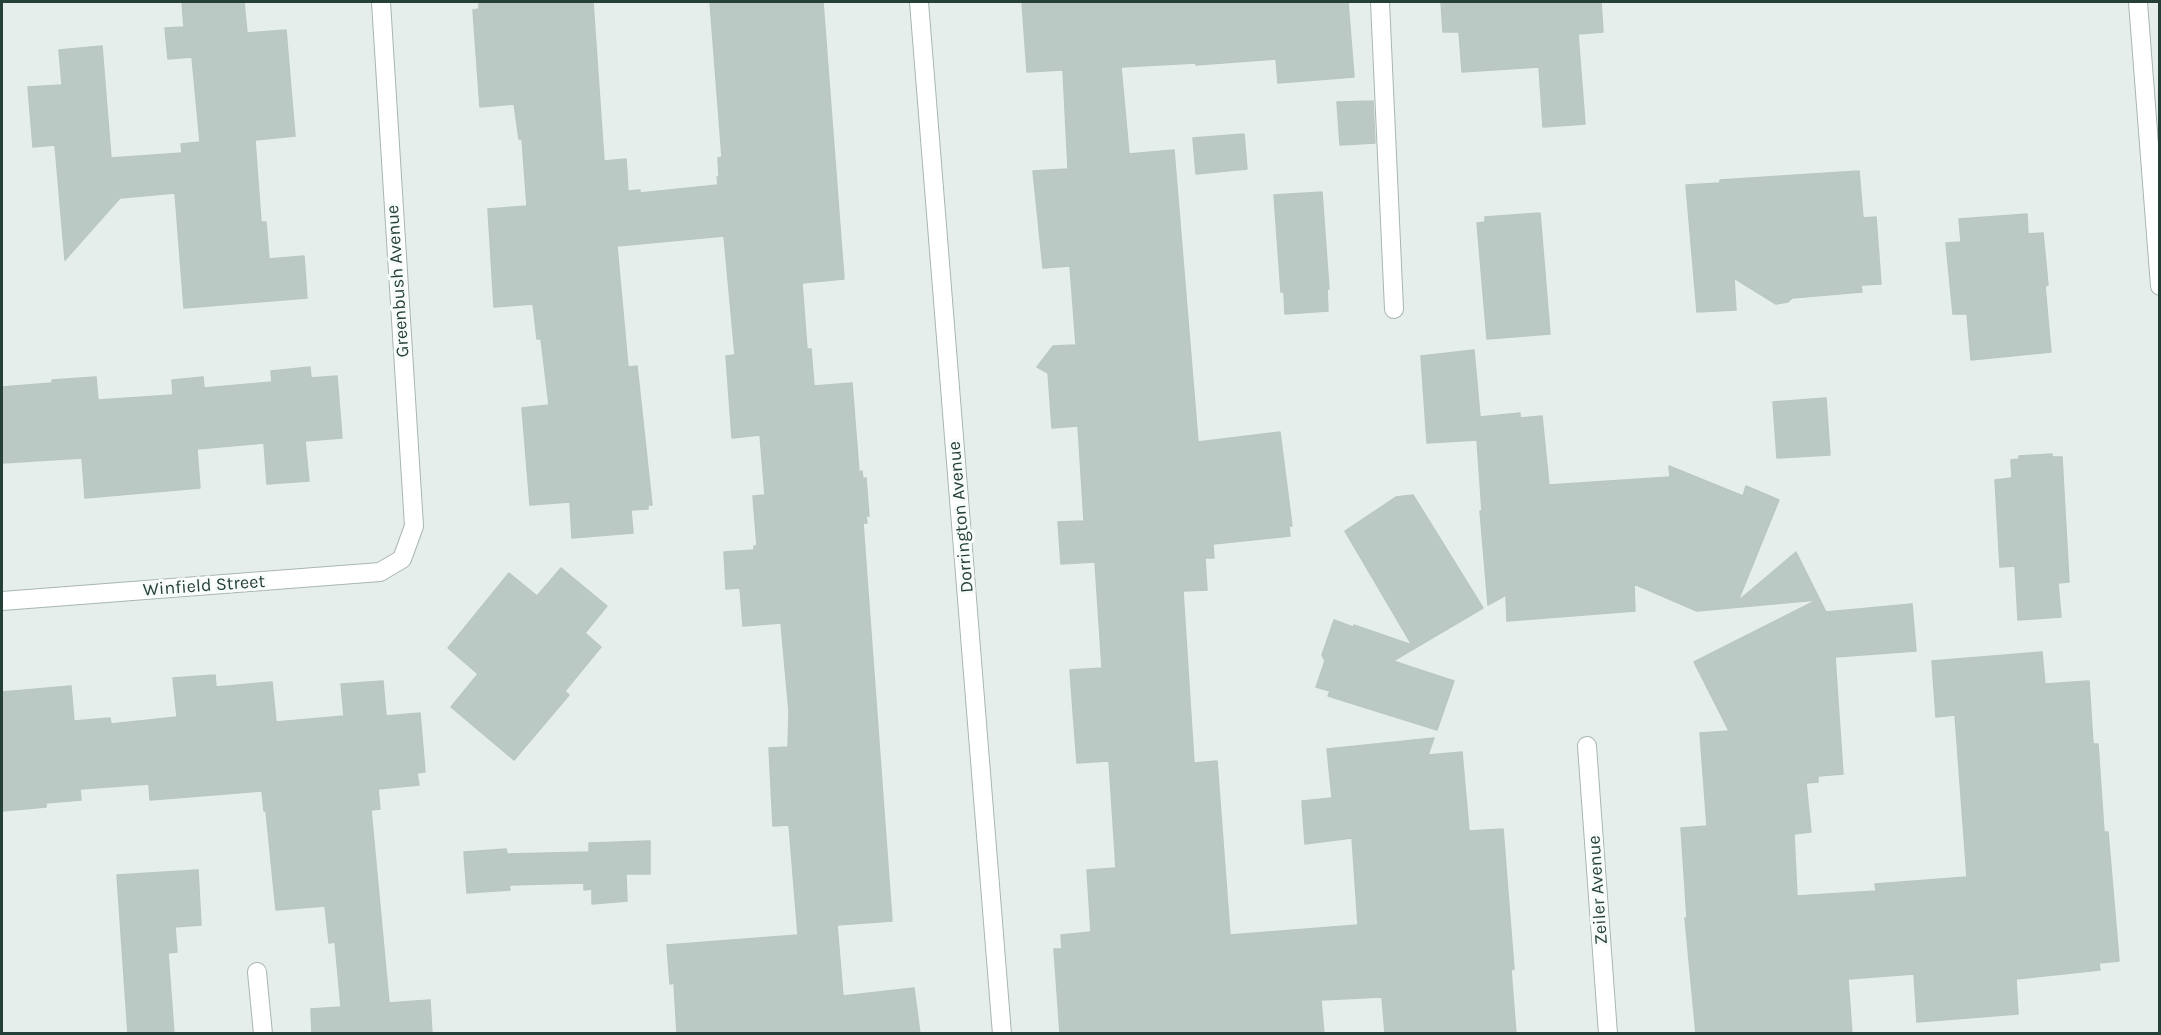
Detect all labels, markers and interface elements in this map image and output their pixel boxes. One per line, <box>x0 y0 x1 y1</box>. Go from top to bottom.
street label: Greenbush Avenue <box>382 204 414 358</box>
street label: Dorrington Avenue <box>944 440 978 594</box>
street label: Winfield Street <box>142 571 266 601</box>
street label: Zeiler Avenue <box>1583 835 1613 945</box>

